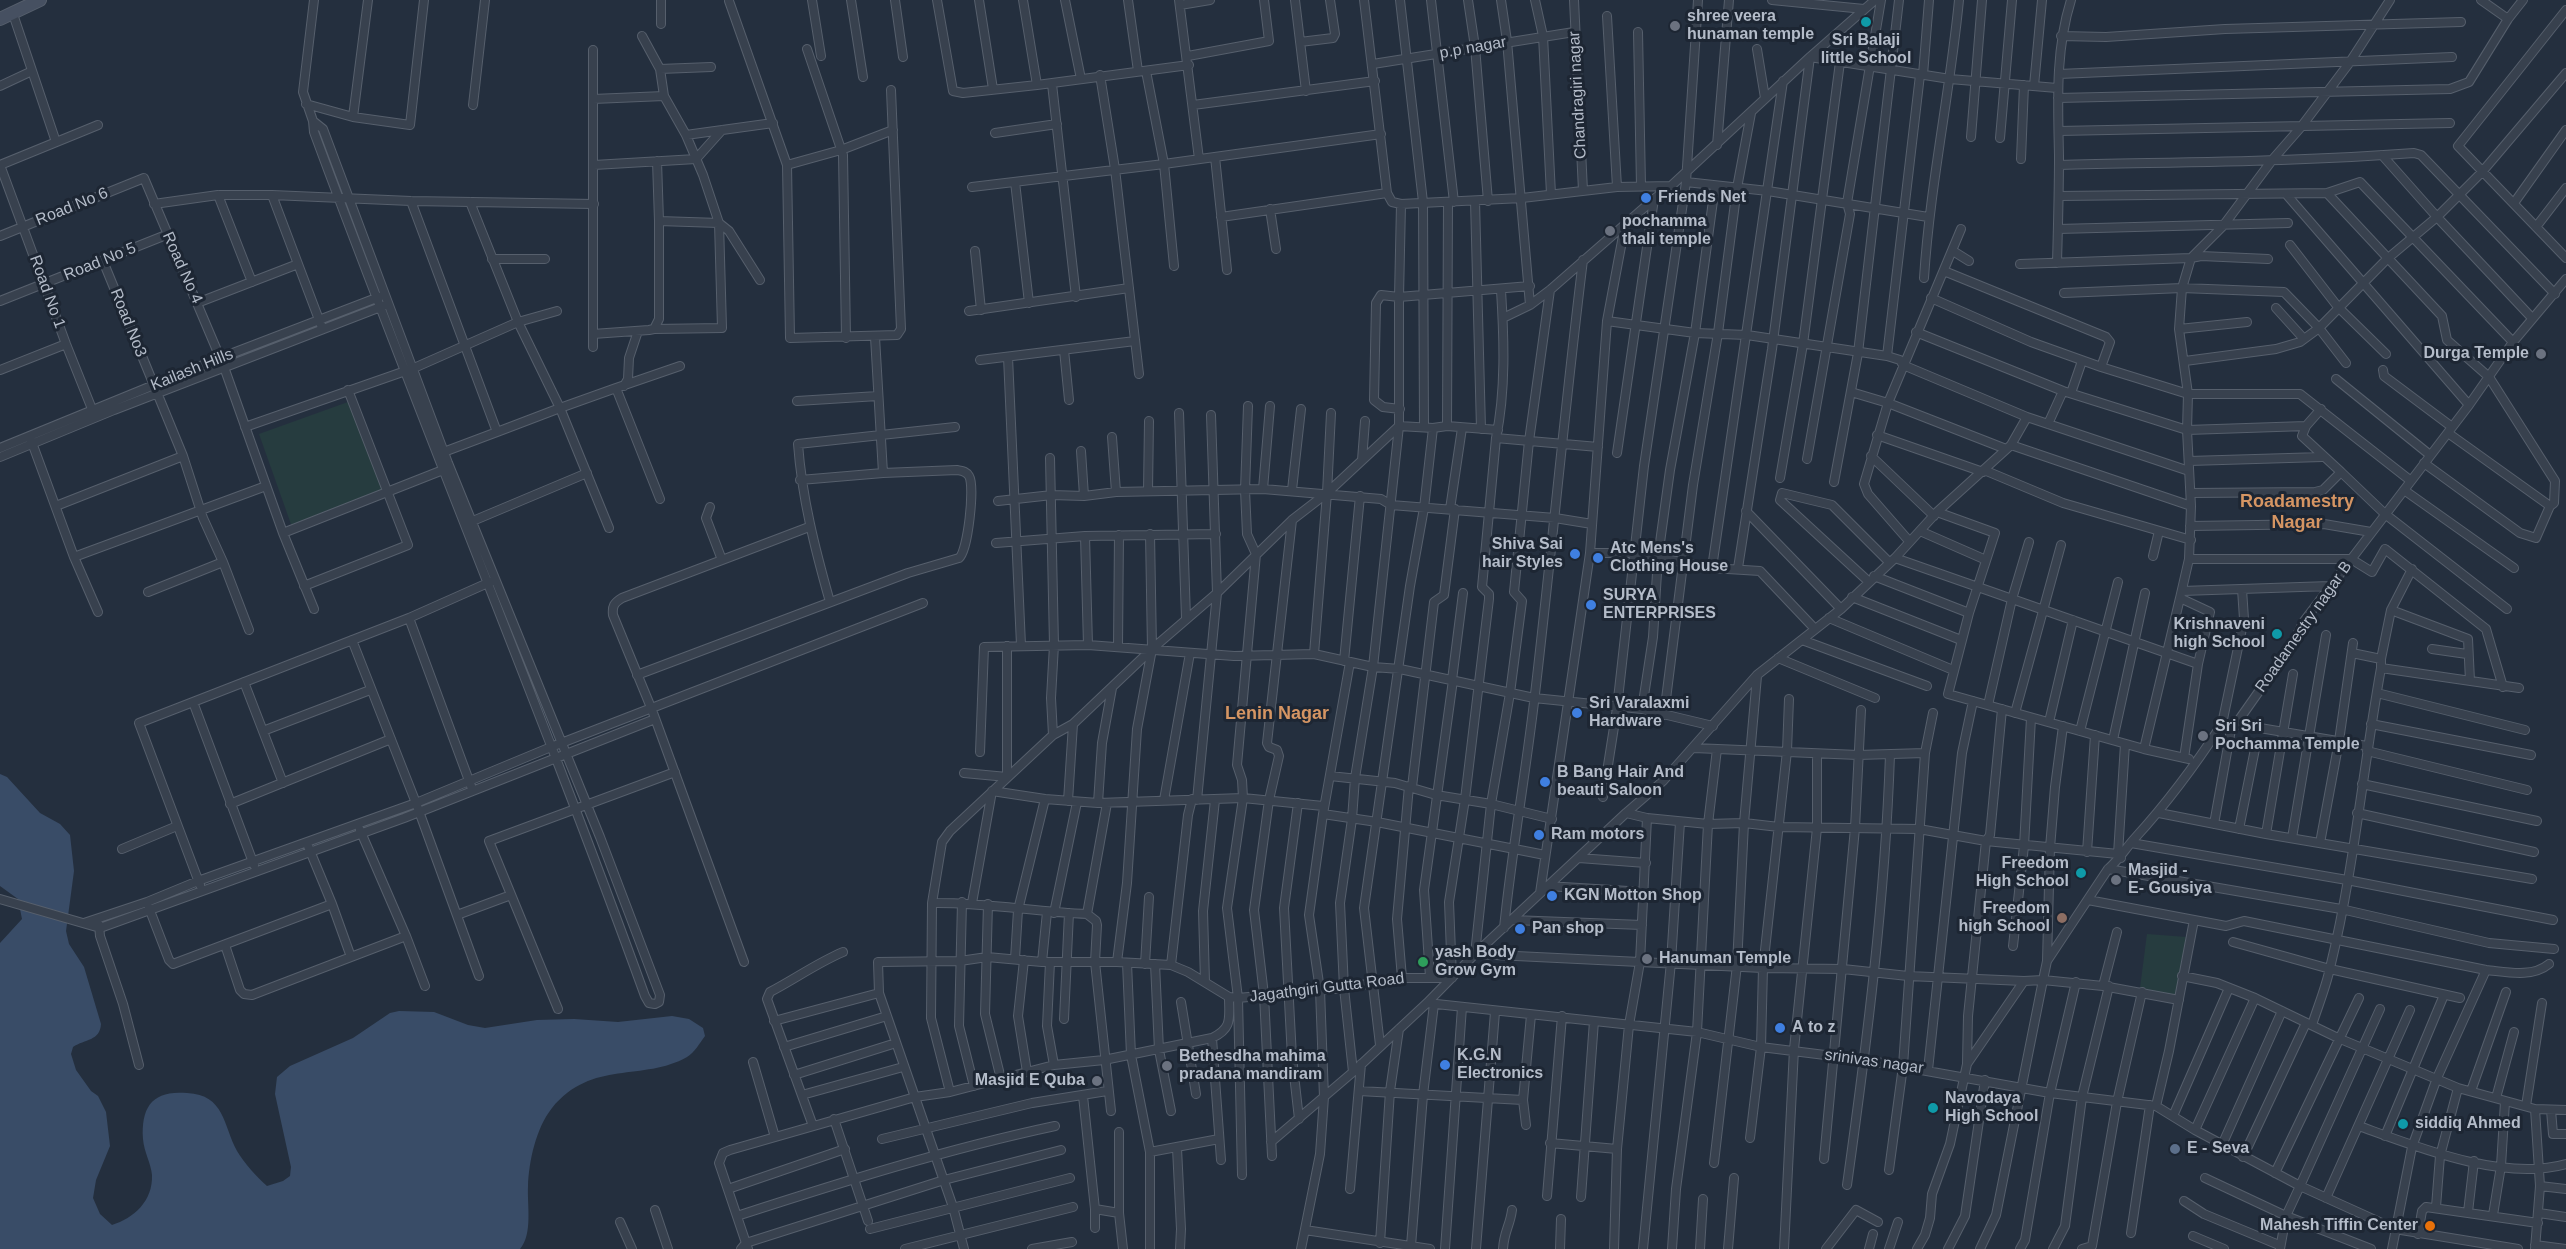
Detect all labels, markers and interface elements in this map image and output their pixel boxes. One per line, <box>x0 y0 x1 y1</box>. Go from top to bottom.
place label: shree veera hunaman temple <box>1687 7 1814 45</box>
marker: Sri Balaji little School <box>1859 15 1873 29</box>
marker: shree veera hunaman temple <box>1668 19 1682 33</box>
street label: Chandragiri nagar <box>1565 31 1591 159</box>
place label: Sri Balaji little School <box>1821 31 1911 69</box>
street label: p.p nagar <box>1438 33 1508 63</box>
street label: Road No 6 <box>33 184 111 230</box>
place label: Friends Net <box>1658 188 1746 208</box>
marker: Friends Net <box>1639 191 1653 205</box>
place label: pochamma thali temple <box>1622 212 1711 250</box>
marker: pochamma thali temple <box>1603 224 1617 238</box>
street label: Road No 4 <box>158 229 206 307</box>
street label: Road No 5 <box>61 239 139 285</box>
street label: Road No 1 <box>25 253 69 331</box>
street label: Road No3 <box>106 286 150 360</box>
place label: Durga Temple <box>2424 344 2529 364</box>
street label: Kailash Hills <box>148 345 236 395</box>
marker: Durga Temple <box>2534 347 2548 361</box>
district label: Roadamestry Nagar <box>2240 491 2354 534</box>
place label: Shiva Sai hair Styles <box>1482 535 1563 573</box>
place label: Atc Mens's Clothing House <box>1610 539 1728 577</box>
marker: Shiva Sai hair Styles <box>1568 547 1582 561</box>
marker: Atc Mens's Clothing House <box>1591 551 1605 565</box>
street label: Roadamestry nagar B <box>2252 558 2356 696</box>
place label: SURYA ENTERPRISES <box>1603 586 1716 624</box>
marker: SURYA ENTERPRISES <box>1584 598 1598 612</box>
place label: Krishnaveni high School <box>2173 615 2265 653</box>
marker: Krishnaveni high School <box>2270 627 2284 641</box>
place label: Sri Varalaxmi Hardware <box>1589 694 1690 732</box>
district label: Lenin Nagar <box>1225 703 1329 725</box>
marker: Sri Varalaxmi Hardware <box>1570 706 1584 720</box>
place label: Sri Sri Pochamma Temple <box>2215 717 2360 755</box>
marker: Sri Sri Pochamma Temple <box>2196 729 2210 743</box>
place label: B Bang Hair And beauti Saloon <box>1557 763 1684 801</box>
marker: B Bang Hair And beauti Saloon <box>1538 775 1552 789</box>
place label: Ram motors <box>1551 825 1644 845</box>
marker: Ram motors <box>1532 828 1546 842</box>
place label: Freedom High School <box>1976 854 2069 892</box>
place label: Masjid - E- Gousiya <box>2128 861 2212 899</box>
marker: Freedom High School <box>2074 866 2088 880</box>
marker: Masjid - E- Gousiya <box>2109 873 2123 887</box>
place label: KGN Motton Shop <box>1564 886 1702 906</box>
marker: KGN Motton Shop <box>1545 889 1559 903</box>
place label: Freedom high School <box>1958 899 2050 937</box>
marker: Freedom high School <box>2055 911 2069 925</box>
place label: Pan shop <box>1532 919 1604 939</box>
marker: Pan shop <box>1513 922 1527 936</box>
place label: yash Body Grow Gym <box>1435 943 1516 981</box>
place label: Hanuman Temple <box>1659 949 1791 969</box>
marker: Hanuman Temple <box>1640 952 1654 966</box>
marker: yash Body Grow Gym <box>1416 955 1430 969</box>
street label: Jagathgiri Gutta Road <box>1249 969 1405 1007</box>
place label: A to z <box>1792 1018 1836 1038</box>
marker: A to z <box>1773 1021 1787 1035</box>
place label: K.G.N Electronics <box>1457 1046 1543 1084</box>
street label: srinivas nagar <box>1823 1046 1925 1078</box>
place label: Bethesdha mahima pradana mandiram <box>1179 1047 1326 1085</box>
marker: K.G.N Electronics <box>1438 1058 1452 1072</box>
marker: Bethesdha mahima pradana mandiram <box>1160 1059 1174 1073</box>
place label: Masjid E Quba <box>975 1071 1085 1091</box>
marker: Masjid E Quba <box>1090 1074 1104 1088</box>
place label: Navodaya High School <box>1945 1089 2038 1127</box>
marker: Navodaya High School <box>1926 1101 1940 1115</box>
place label: siddiq Ahmed <box>2415 1114 2521 1134</box>
marker: siddiq Ahmed <box>2396 1117 2410 1131</box>
place label: E - Seva <box>2187 1139 2249 1159</box>
marker: E - Seva <box>2168 1142 2182 1156</box>
place label: Mahesh Tiffin Center <box>2260 1216 2418 1236</box>
marker: Mahesh Tiffin Center <box>2423 1219 2437 1233</box>

